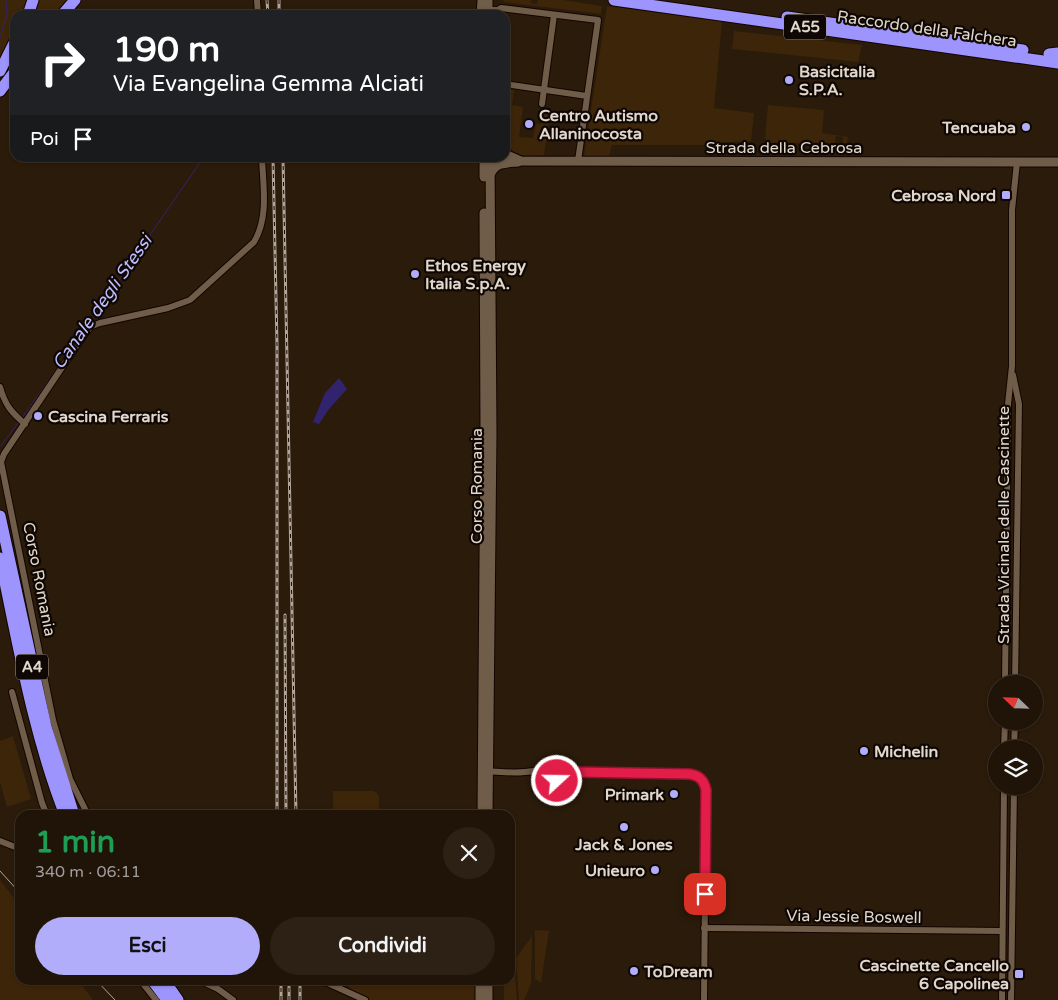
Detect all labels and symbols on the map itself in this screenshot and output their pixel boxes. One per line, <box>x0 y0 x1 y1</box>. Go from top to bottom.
street label: Raccordo della Falchera <box>836 6 1018 51</box>
road number: A55 <box>784 15 826 40</box>
place label: Basicitalia S.P.A. <box>799 62 875 100</box>
marker: Basicitalia S.P.A. <box>783 74 795 86</box>
place label: Centro Autismo Allaninocosta <box>539 106 658 144</box>
marker: Centro Autismo Allaninocosta <box>523 118 535 130</box>
place label: Tencuaba <box>941 118 1016 138</box>
marker: Tencuaba <box>1020 121 1032 133</box>
street label: Strada della Cebrosa <box>706 138 862 158</box>
place label: Cebrosa Nord <box>891 186 996 206</box>
marker: Cebrosa Nord <box>1000 189 1012 201</box>
water label: Canale degli Stessi <box>47 229 158 373</box>
place label: Ethos Energy Italia S.p.A. <box>425 256 526 294</box>
marker: Ethos Energy Italia S.p.A. <box>409 268 421 280</box>
street label: Strada Vicinale delle Cascinette <box>994 406 1014 644</box>
place label: Cascina Ferraris <box>48 407 169 427</box>
marker: Cascina Ferraris <box>32 410 44 422</box>
street label: Corso Romania <box>467 428 487 544</box>
street label: Corso Romania <box>18 520 60 638</box>
road number: A4 <box>16 654 48 680</box>
north arrow <box>988 675 1042 730</box>
place label: Michelin <box>874 742 938 762</box>
marker: Michelin <box>858 745 870 757</box>
position arrow <box>530 754 582 806</box>
place label: Primark <box>605 785 664 805</box>
marker: Primark <box>668 788 680 800</box>
marker: Jack & Jones <box>618 821 630 833</box>
place label: Jack & Jones <box>574 835 673 855</box>
place label: Unieuro <box>585 861 645 881</box>
marker: Unieuro <box>649 864 661 876</box>
pin <box>684 873 726 915</box>
street label: Via Jessie Boswell <box>786 906 922 928</box>
place label: Cascinette Cancello 6 Capolinea <box>859 956 1009 994</box>
place label: ToDream <box>643 962 713 982</box>
marker: ToDream <box>628 965 640 977</box>
marker: Cascinette Cancello 6 Capolinea <box>1013 968 1025 980</box>

